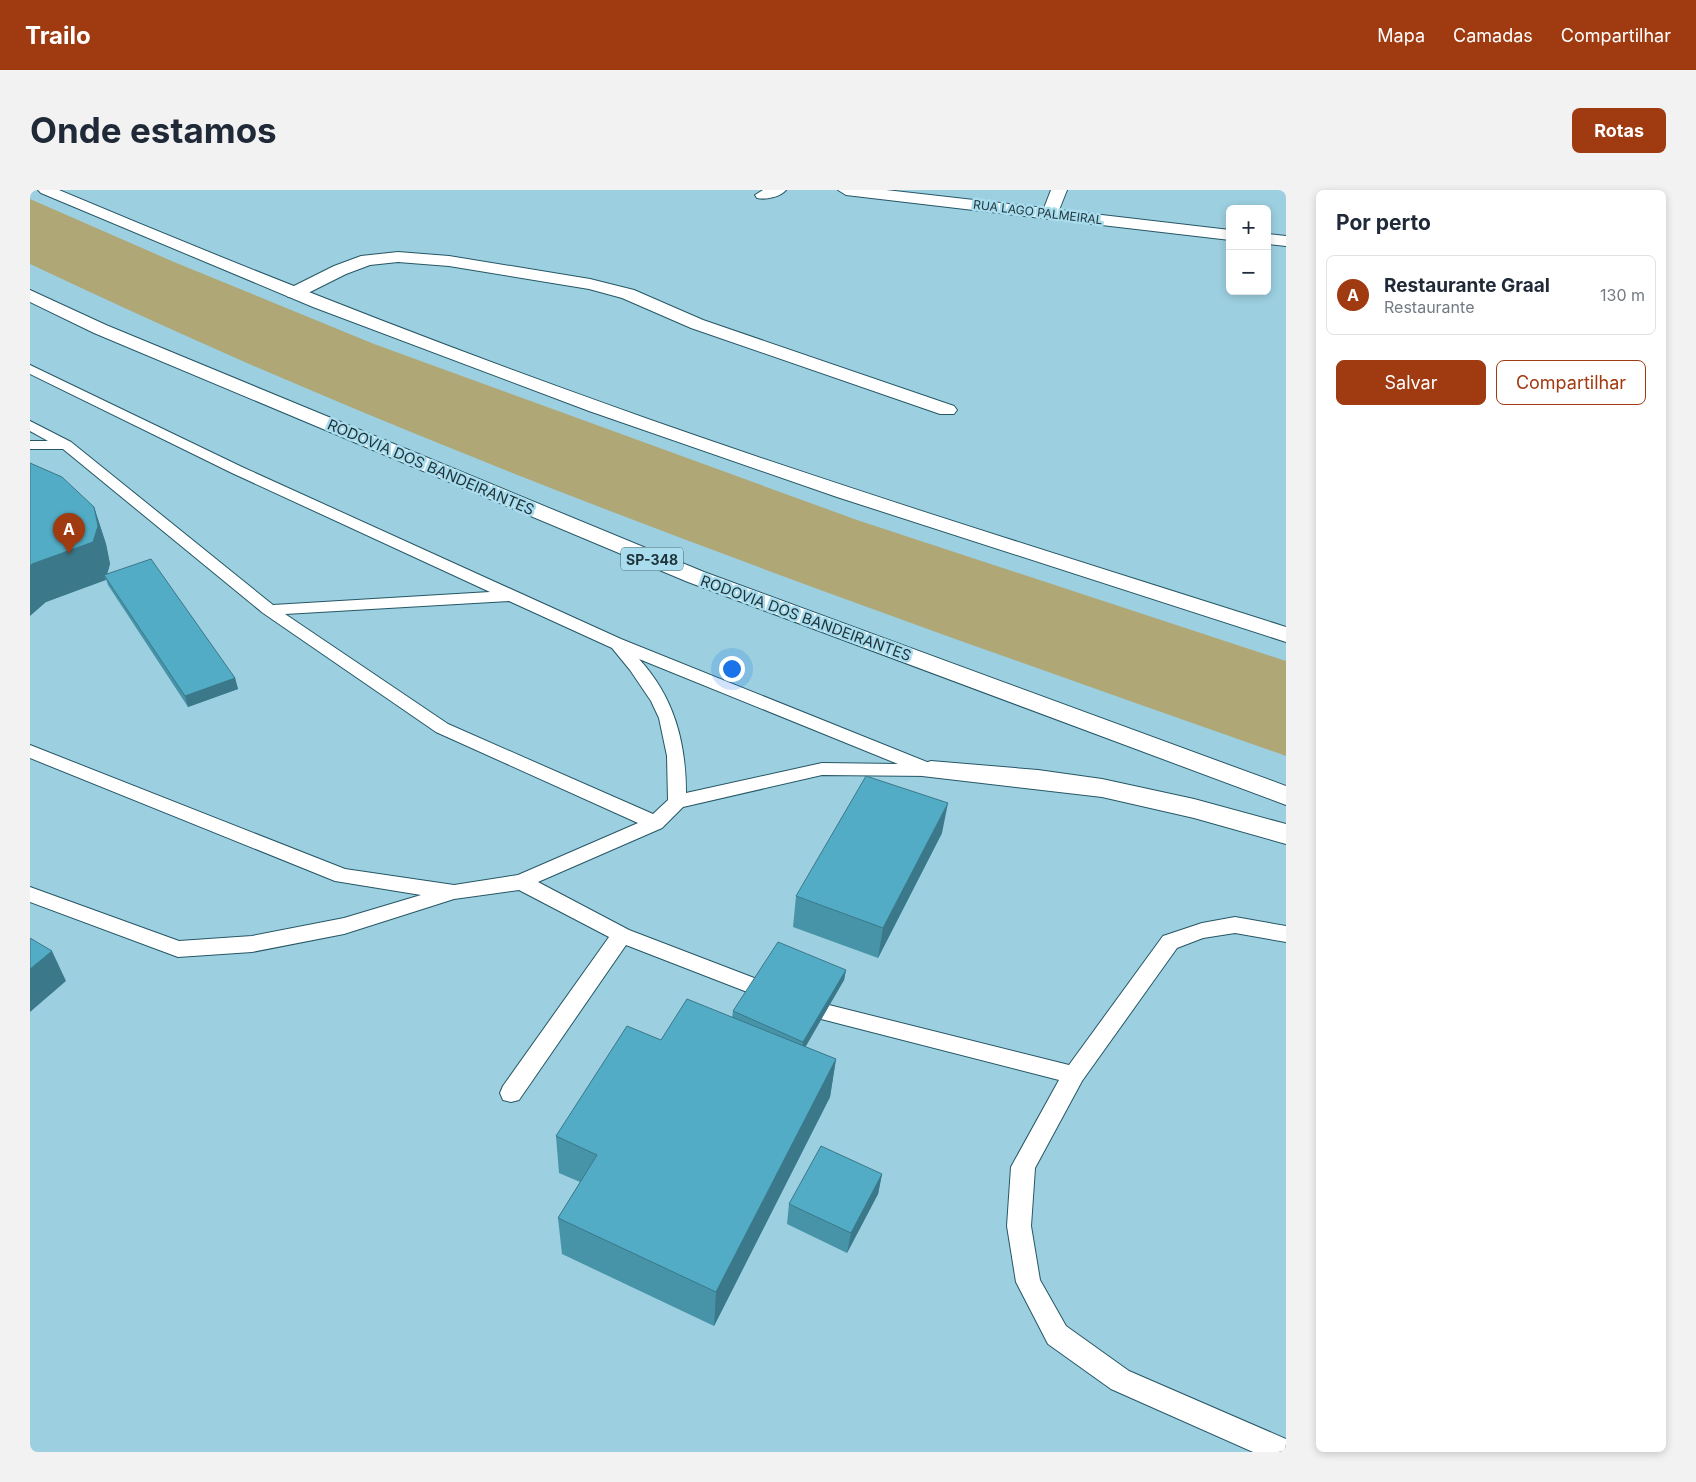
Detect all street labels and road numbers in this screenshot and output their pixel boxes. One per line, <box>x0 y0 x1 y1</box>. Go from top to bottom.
street label: RUA LAGO PALMEIRAL <box>973 197 1104 227</box>
street label: RODOVIA DOS BANDEIRANTES <box>325 415 537 519</box>
road number: SP-348 <box>621 548 683 570</box>
street label: RODOVIA DOS BANDEIRANTES <box>698 571 914 665</box>

